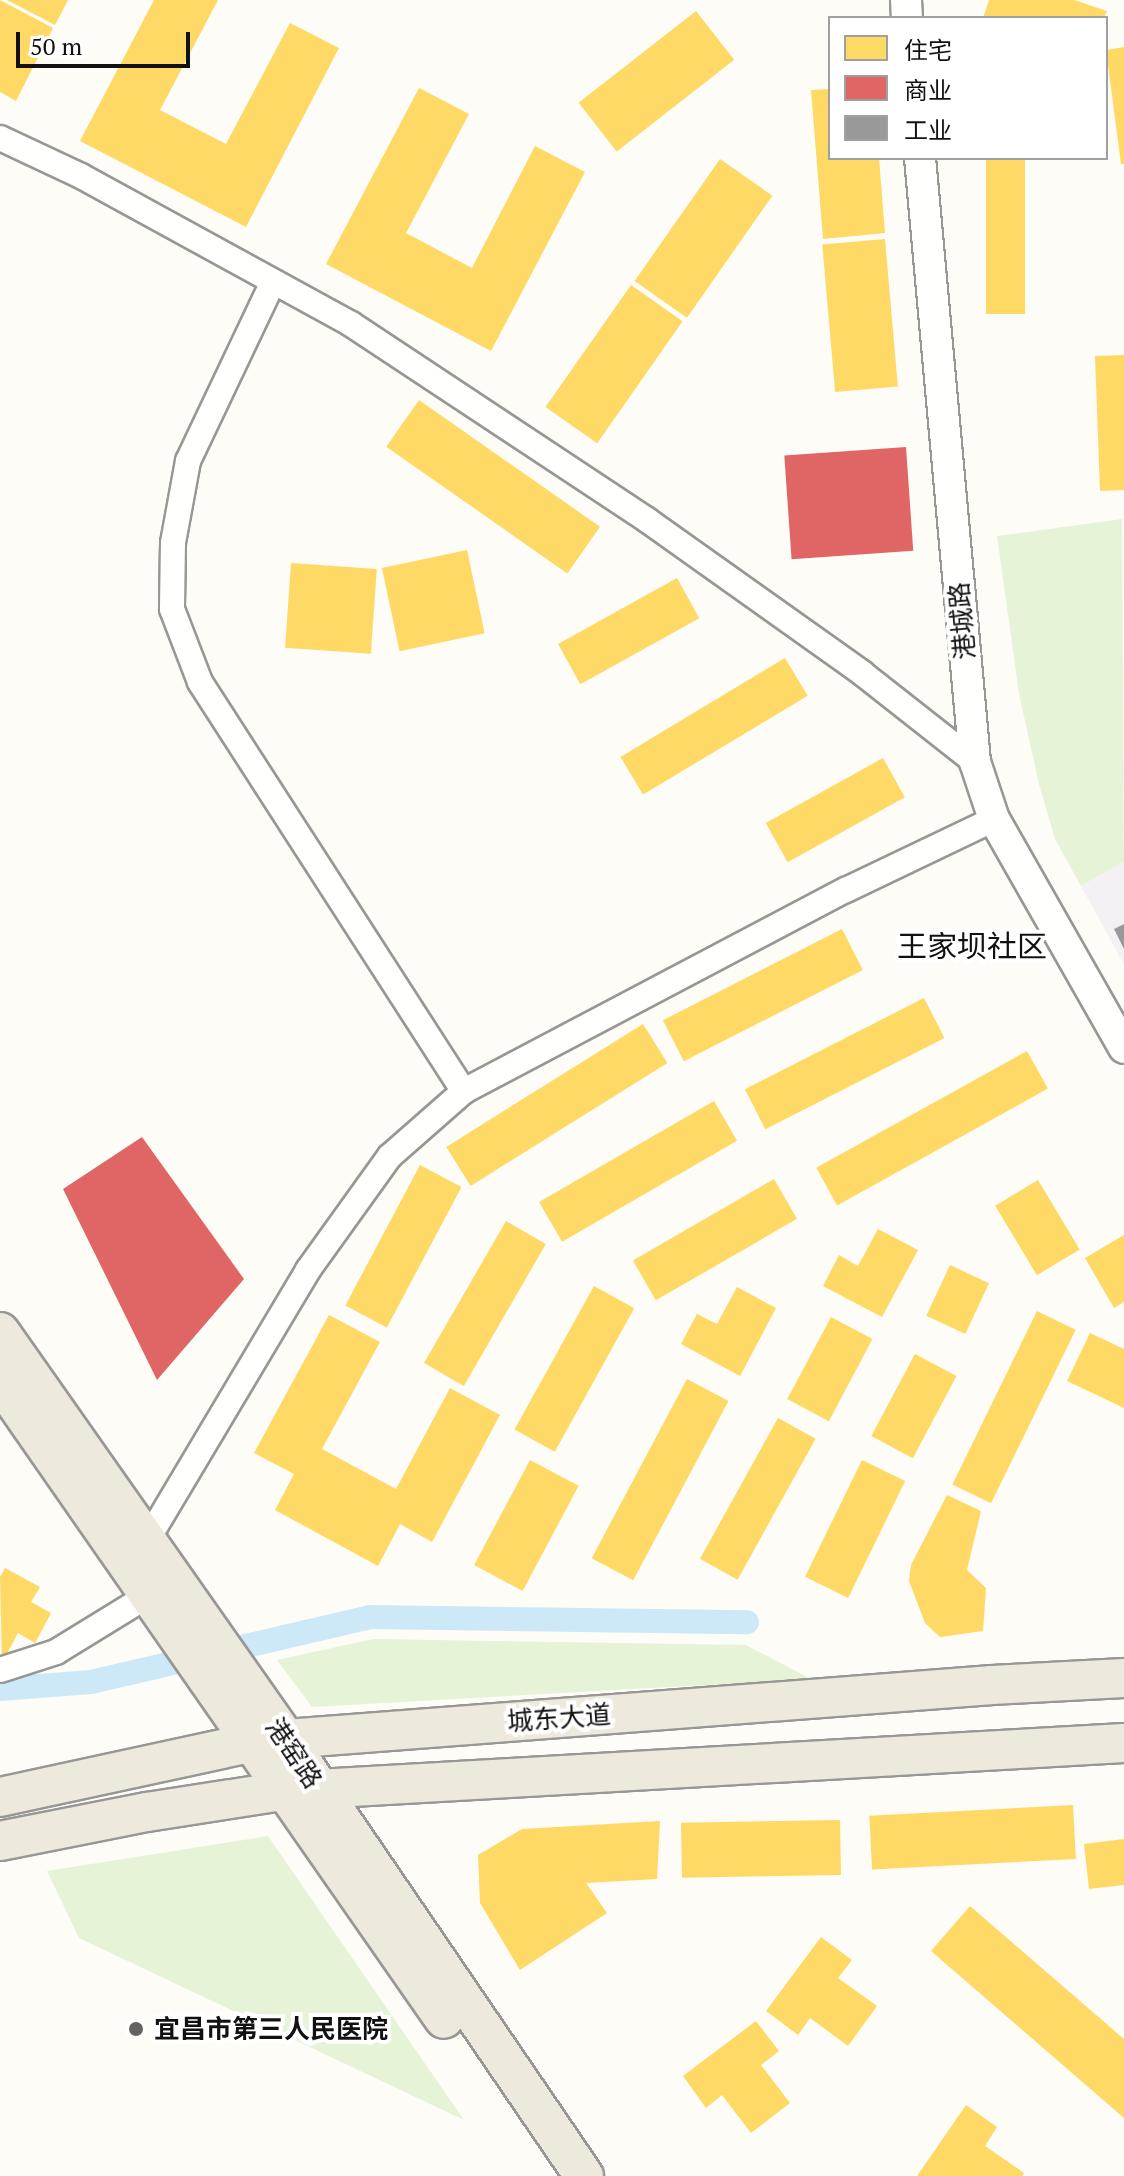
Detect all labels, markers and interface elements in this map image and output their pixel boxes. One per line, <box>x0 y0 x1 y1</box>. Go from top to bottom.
scale bar <box>20 16 194 66</box>
legend <box>828 16 1108 160</box>
text: 50 m <box>30 30 82 62</box>
text: 住宅 <box>904 34 952 66</box>
text: 商业 <box>904 74 952 106</box>
text: 工业 <box>904 114 952 146</box>
street label: 港城路 <box>943 581 981 661</box>
district label: 王家坝社区 <box>897 928 1047 964</box>
street label: 城东大道 <box>506 1699 612 1737</box>
street label: 港窑路 <box>259 1712 329 1794</box>
place label: 宜昌市第三人民医院 <box>154 2013 388 2045</box>
marker: 宜昌市第三人民医院 <box>125 2018 147 2040</box>

